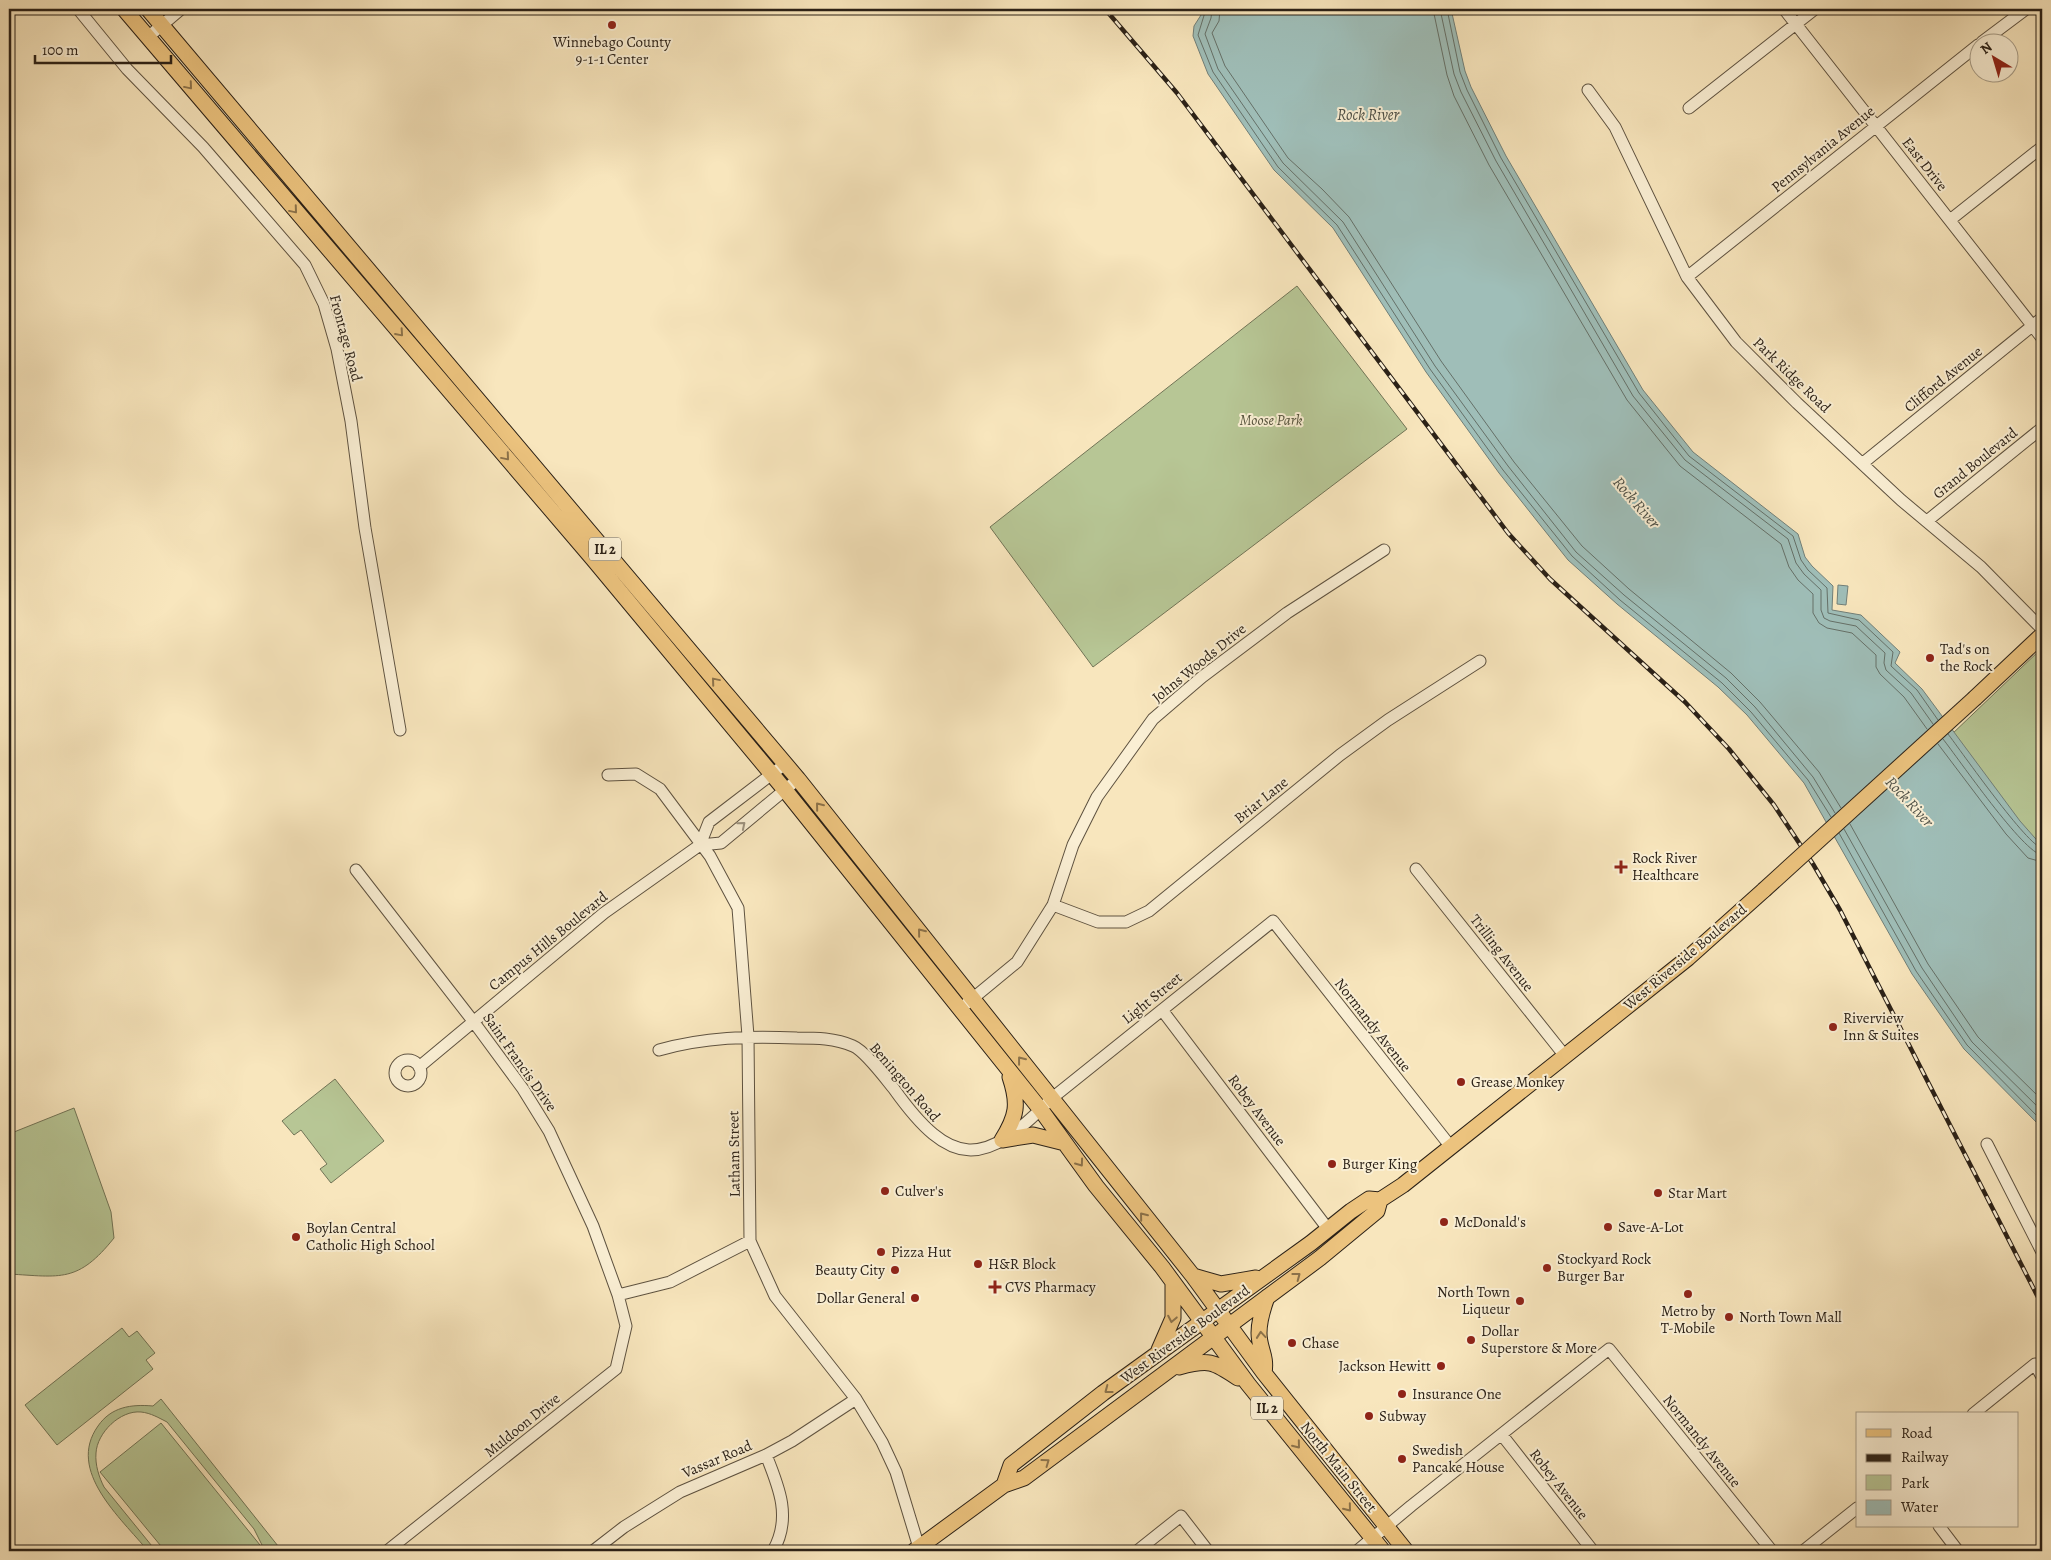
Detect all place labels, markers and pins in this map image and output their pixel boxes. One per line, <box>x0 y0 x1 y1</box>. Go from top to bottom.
marker: Winnebago County 9-1-1 Center <box>606 19 618 31</box>
place label: Winnebago County 9-1-1 Center <box>552 32 671 69</box>
place label: Tad's on the Rock <box>1940 639 1993 676</box>
marker: Tad's on the Rock <box>1924 652 1936 664</box>
place label: Rock River Healthcare <box>1632 848 1699 885</box>
marker: Rock River Healthcare <box>1614 860 1628 874</box>
place label: Riverview Inn & Suites <box>1843 1008 1919 1045</box>
marker: Riverview Inn & Suites <box>1827 1021 1839 1033</box>
place label: Grease Monkey <box>1471 1072 1565 1092</box>
marker: Grease Monkey <box>1455 1076 1467 1088</box>
place label: Burger King <box>1342 1154 1418 1174</box>
marker: Burger King <box>1326 1158 1338 1170</box>
place label: Culver's <box>895 1181 944 1201</box>
place label: Star Mart <box>1668 1183 1727 1203</box>
marker: Culver's <box>879 1185 891 1197</box>
marker: Star Mart <box>1652 1187 1664 1199</box>
place label: McDonald's <box>1454 1212 1526 1232</box>
marker: McDonald's <box>1438 1216 1450 1228</box>
place label: Save-A-Lot <box>1618 1217 1684 1237</box>
place label: Boylan Central Catholic High School <box>306 1218 435 1255</box>
marker: Save-A-Lot <box>1602 1221 1614 1233</box>
marker: Boylan Central Catholic High School <box>290 1231 302 1243</box>
place label: Pizza Hut <box>891 1242 952 1262</box>
marker: Pizza Hut <box>875 1246 887 1258</box>
place label: Stockyard Rock Burger Bar <box>1557 1249 1652 1286</box>
place label: H&R Block <box>988 1254 1056 1274</box>
marker: H&R Block <box>972 1258 984 1270</box>
place label: Beauty City <box>815 1260 885 1280</box>
marker: Stockyard Rock Burger Bar <box>1541 1262 1553 1274</box>
marker: Beauty City <box>889 1264 901 1276</box>
place label: CVS Pharmacy <box>1005 1277 1096 1297</box>
marker: CVS Pharmacy <box>989 1281 1001 1293</box>
place label: North Town Liqueur <box>1437 1282 1510 1319</box>
place label: Dollar General <box>816 1288 905 1308</box>
marker: Metro by T-Mobile <box>1682 1288 1694 1300</box>
marker: Dollar General <box>909 1292 921 1304</box>
marker: North Town Liqueur <box>1514 1295 1526 1307</box>
place label: Metro by T-Mobile <box>1661 1301 1716 1338</box>
place label: North Town Mall <box>1739 1307 1842 1327</box>
marker: North Town Mall <box>1723 1311 1735 1323</box>
place label: Dollar Superstore & More <box>1481 1321 1597 1358</box>
place label: Chase <box>1302 1333 1339 1353</box>
marker: Dollar Superstore & More <box>1465 1334 1477 1346</box>
marker: Chase <box>1286 1337 1298 1349</box>
place label: Jackson Hewitt <box>1339 1356 1431 1376</box>
marker: Jackson Hewitt <box>1435 1360 1447 1372</box>
place label: Insurance One <box>1412 1384 1502 1404</box>
marker: Insurance One <box>1396 1388 1408 1400</box>
place label: Subway <box>1379 1406 1426 1426</box>
marker: Subway <box>1363 1410 1375 1422</box>
place label: Swedish Pancake House <box>1412 1440 1505 1477</box>
marker: Swedish Pancake House <box>1396 1453 1408 1465</box>

